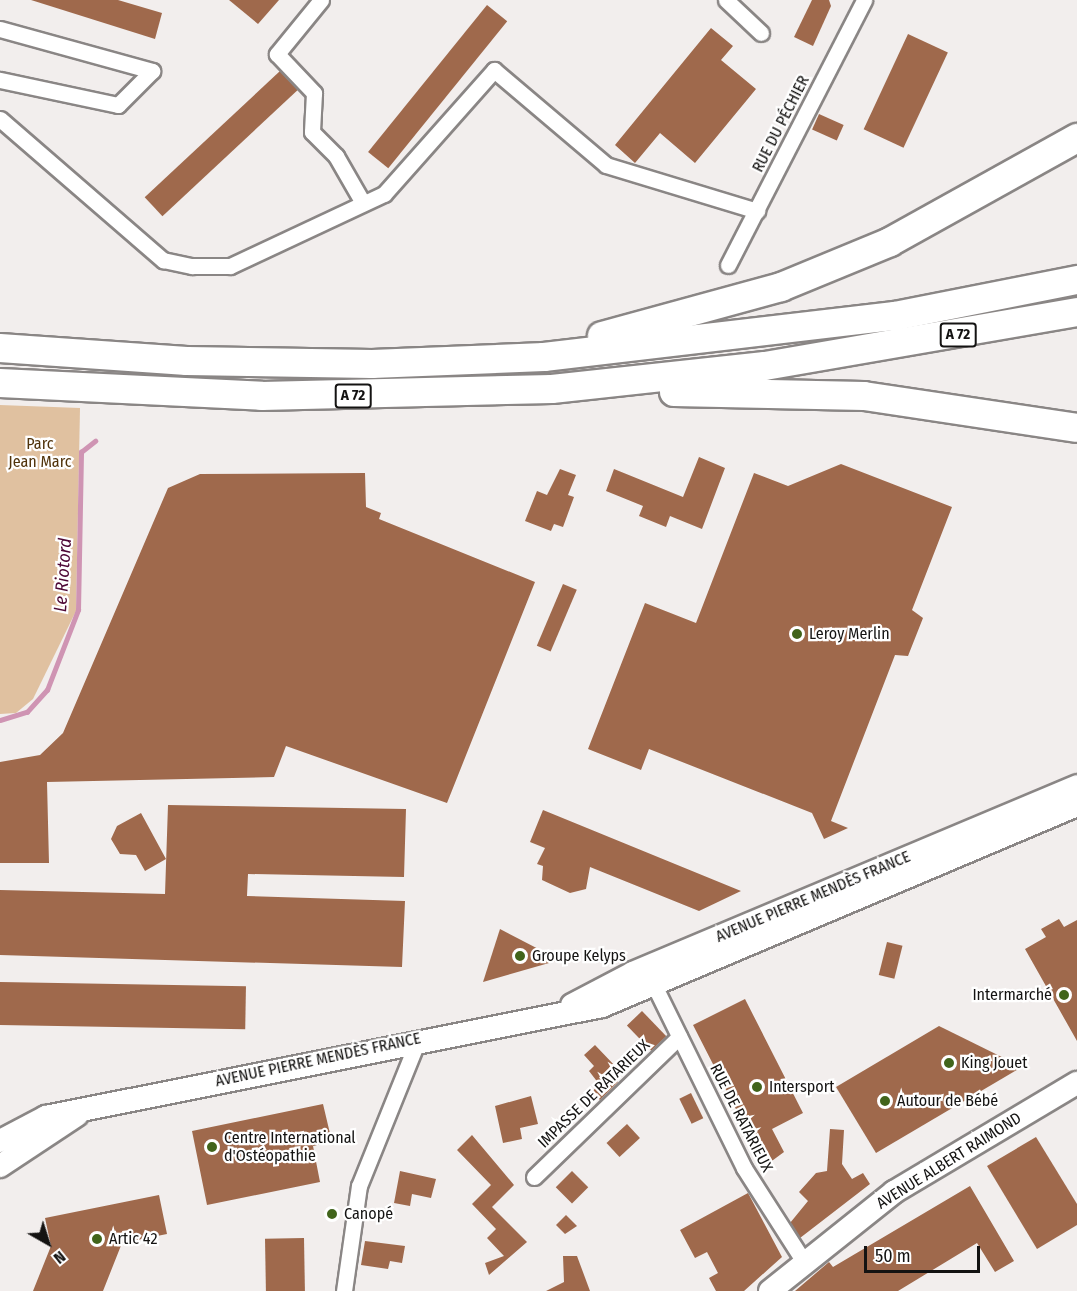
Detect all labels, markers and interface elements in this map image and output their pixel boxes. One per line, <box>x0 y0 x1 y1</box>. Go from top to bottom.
street label: RUE DU PÉCHIER <box>748 73 814 175</box>
road number: A 72 <box>938 323 978 347</box>
road number: A 72 <box>334 384 372 408</box>
park label: Parc Jean Marc <box>8 434 72 472</box>
water label: Le Riotord <box>50 537 76 613</box>
place label: Leroy Merlin <box>809 624 890 644</box>
marker: Leroy Merlin <box>790 627 804 641</box>
street label: AVENUE PIERRE MENDÈS FRANCE <box>713 847 913 947</box>
place label: Groupe Kelyps <box>532 946 626 966</box>
marker: Groupe Kelyps <box>513 949 527 963</box>
place label: Intermarché <box>972 985 1052 1005</box>
marker: Intermarché <box>1057 988 1071 1002</box>
street label: AVENUE PIERRE MENDÈS FRANCE <box>214 1029 422 1091</box>
street label: IMPASSE DE RATARIEUX <box>534 1036 654 1152</box>
place label: King Jouet <box>961 1053 1027 1073</box>
marker: King Jouet <box>942 1056 956 1070</box>
street label: RUE DE RATARIEUX <box>705 1061 777 1175</box>
place label: Intersport <box>769 1077 834 1097</box>
marker: Intersport <box>750 1080 764 1094</box>
place label: Autour de Bébé <box>897 1091 998 1111</box>
marker: Autour de Bébé <box>878 1094 892 1108</box>
street label: AVENUE ALBERT RAIMOND <box>873 1109 1025 1213</box>
place label: Centre International d'Ostéopathie <box>224 1128 356 1166</box>
marker: Centre International d'Ostéopathie <box>205 1140 219 1154</box>
place label: Canopé <box>344 1204 393 1224</box>
marker: Canopé <box>325 1207 339 1221</box>
north arrow <box>18 1213 78 1273</box>
place label: Artic 42 <box>109 1229 157 1249</box>
marker: Artic 42 <box>90 1232 104 1246</box>
scale bar <box>867 1234 982 1272</box>
text: 50 m <box>875 1245 911 1267</box>
text: N <box>50 1247 69 1268</box>

